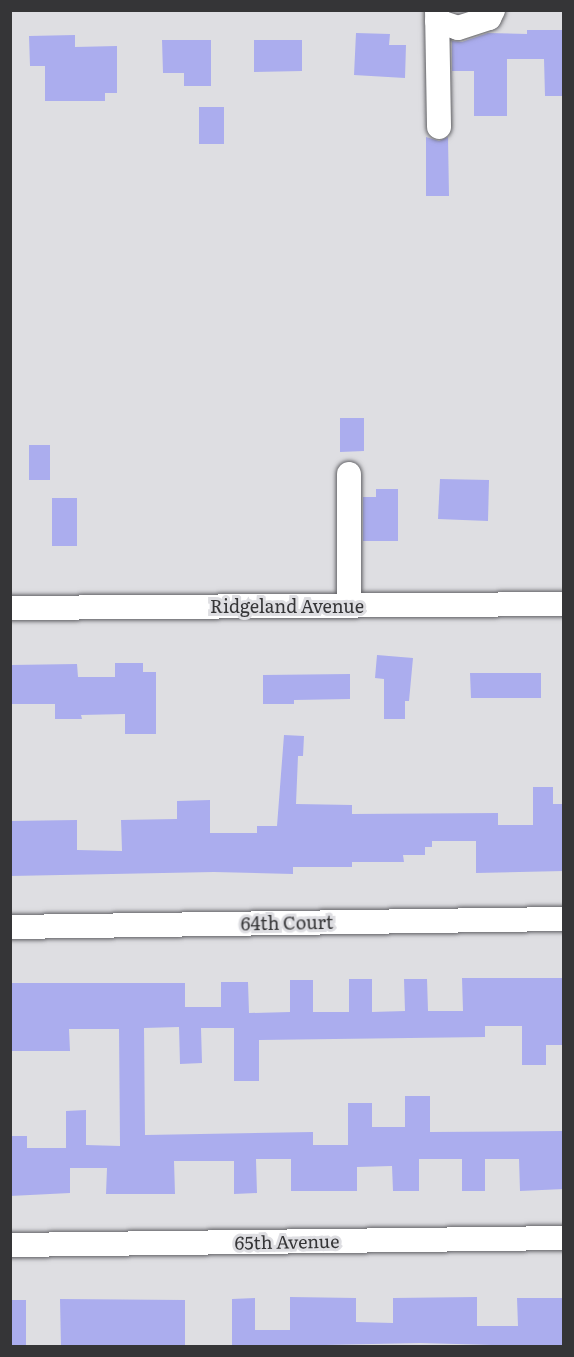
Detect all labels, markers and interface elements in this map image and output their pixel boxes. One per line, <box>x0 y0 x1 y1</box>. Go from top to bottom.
street label: Ridgeland Avenue <box>210 595 364 617</box>
street label: 64th Court <box>241 911 333 935</box>
street label: 65th Avenue <box>234 1230 340 1254</box>

